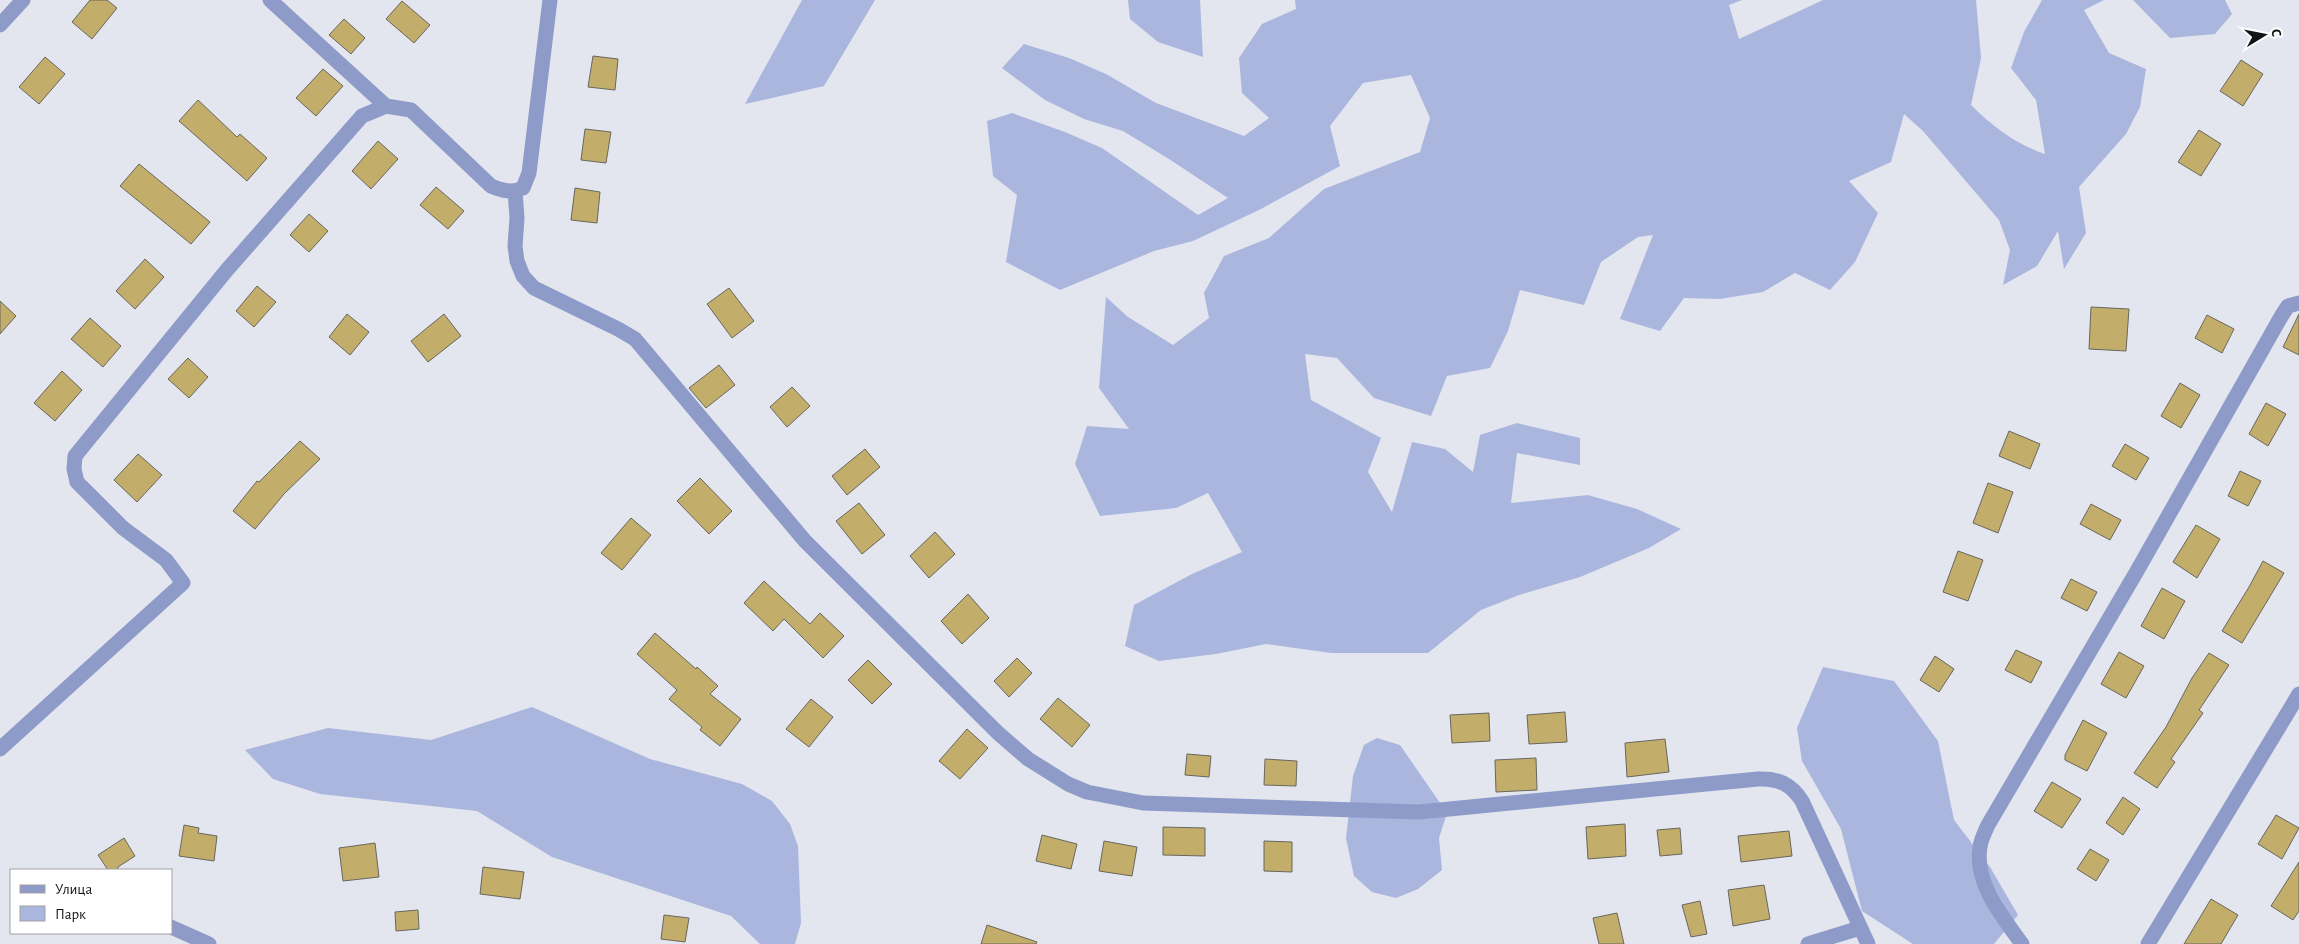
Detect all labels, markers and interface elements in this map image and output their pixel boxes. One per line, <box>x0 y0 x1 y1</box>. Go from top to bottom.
north arrow <box>2239 10 2289 60</box>
text: С <box>2268 28 2283 38</box>
legend <box>10 869 172 934</box>
text: Улица <box>55 882 92 897</box>
text: Парк <box>55 907 86 922</box>

